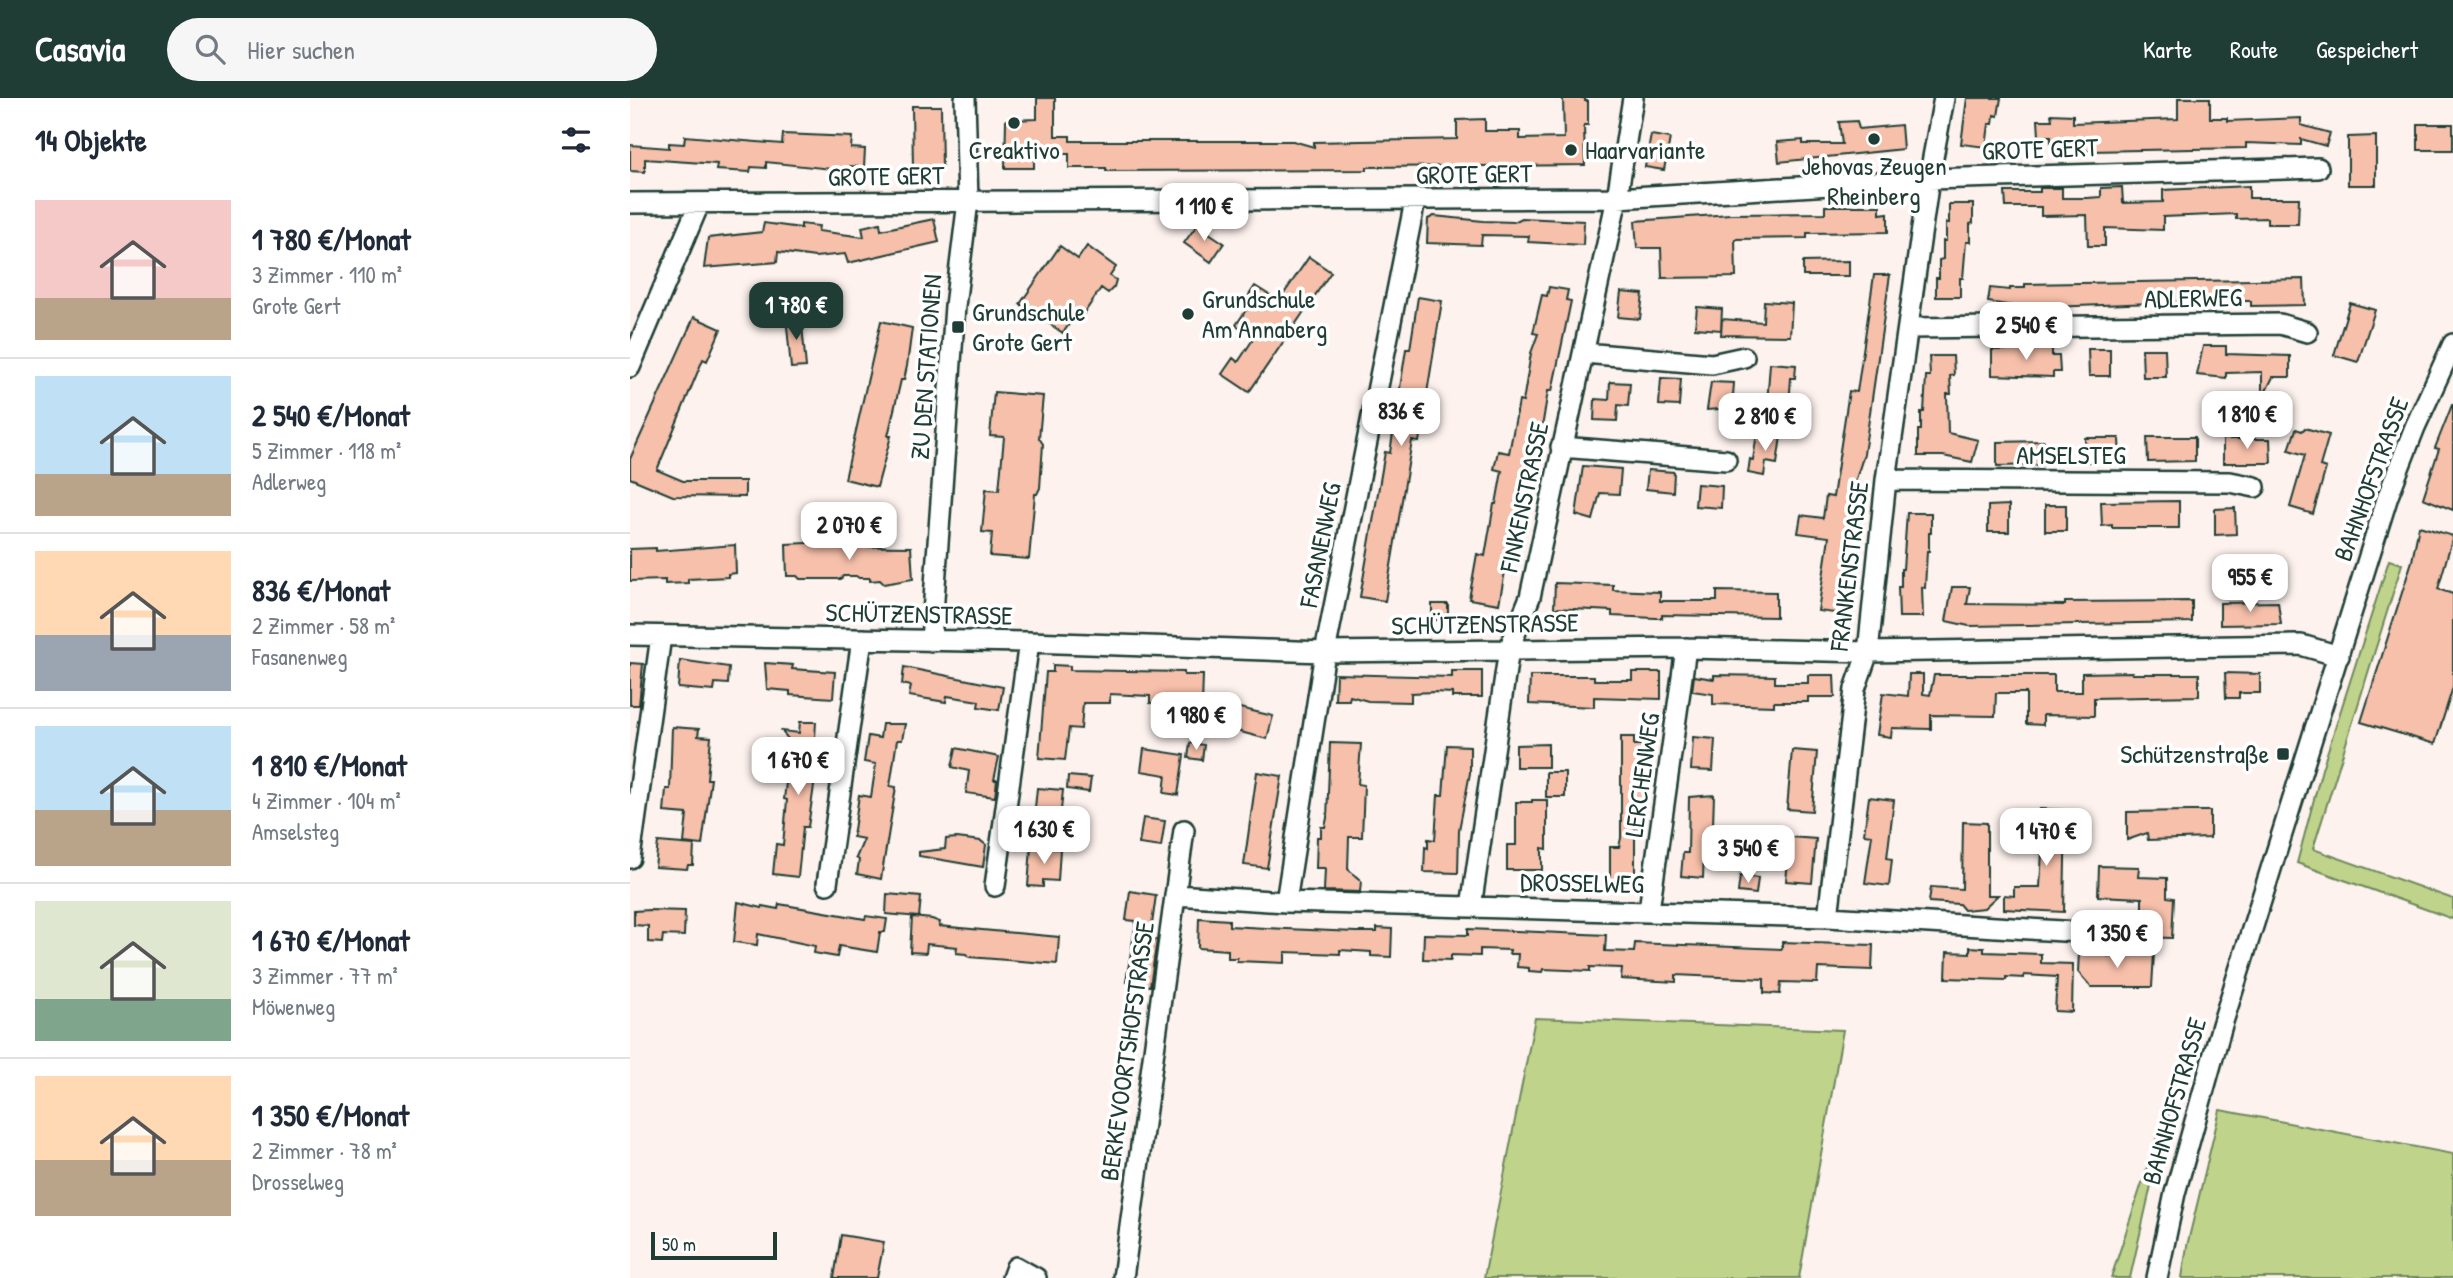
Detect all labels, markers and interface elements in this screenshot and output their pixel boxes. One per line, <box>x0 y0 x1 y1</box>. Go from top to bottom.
search box <box>167 18 657 81</box>
text: Casavia <box>35 27 125 71</box>
icon: search <box>191 30 229 68</box>
text: Hier suchen <box>247 32 355 67</box>
text: Karte <box>2143 33 2192 65</box>
text: Route <box>2230 33 2278 65</box>
text: Gespeichert <box>2316 33 2418 65</box>
marker: Creaktivo <box>1006 115 1022 131</box>
text: 14 Objekte <box>35 120 147 160</box>
icon: filters <box>557 121 595 159</box>
street label: GROTE GERT <box>1981 129 2100 168</box>
marker: Jehovas Zeugen Rheinberg <box>1866 131 1882 147</box>
place label: Creaktivo <box>968 132 1060 167</box>
place label: Haarvariante <box>1585 132 1705 167</box>
marker: Haarvariante <box>1563 142 1579 158</box>
place label: Jehovas Zeugen Rheinberg <box>1801 148 1947 213</box>
street label: GROTE GERT <box>1416 155 1533 192</box>
street label: GROTE GERT <box>828 157 945 194</box>
pin: 1 110 € <box>1139 184 1269 243</box>
text: 1 110 € <box>1176 190 1233 221</box>
text: 1 780 €/Monat <box>252 219 411 259</box>
icon: home <box>91 228 175 312</box>
text: 3 Zimmer · 110 m² <box>252 259 402 290</box>
street label: ZU DEN STATIONEN <box>902 273 949 461</box>
street label: ADLERWEG <box>2144 279 2243 316</box>
place label: Grundschule Am Annaberg <box>1202 281 1327 346</box>
pin: 1 780 € <box>731 282 861 342</box>
text: 1 780 € <box>765 289 827 320</box>
text: Grote Gert <box>252 290 340 321</box>
place label: Grundschule Grote Gert <box>972 294 1085 359</box>
pin: 2 540 € <box>1961 302 2091 362</box>
marker: Grundschule Am Annaberg <box>1180 306 1196 322</box>
text: 2 540 € <box>1995 309 2057 340</box>
marker: Grundschule Grote Gert <box>950 319 966 335</box>
pin: 836 € <box>1352 388 1450 448</box>
street label: BAHNHOFSTRASSE <box>2325 391 2417 566</box>
pin: 1 810 € <box>2182 392 2312 451</box>
pin: 2 810 € <box>1700 394 1830 453</box>
text: 2 540 €/Monat <box>252 395 410 435</box>
text: 836 € <box>1378 395 1424 426</box>
text: 1 810 € <box>2218 398 2276 429</box>
text: 2 810 € <box>1734 400 1796 431</box>
icon: home <box>91 404 175 488</box>
street label: FINKENSTRASSE <box>1490 418 1557 576</box>
text: 5 Zimmer · 118 m² <box>252 435 401 466</box>
street label: AMSELSTEG <box>2016 437 2126 472</box>
text: Adlerweg <box>252 466 326 497</box>
street label: FRANKENSTRASSE <box>1821 478 1876 654</box>
street label: FASANENWEG <box>1290 479 1349 611</box>
pin: 2 070 € <box>784 503 914 562</box>
text: 2 070 € <box>817 509 881 540</box>
pin: 955 € <box>2201 554 2299 614</box>
text: 955 € <box>2228 561 2272 592</box>
text: 836 €/Monat <box>252 570 390 610</box>
icon: home <box>91 579 175 663</box>
street label: SCHÜTZENSTRASSE <box>825 594 1013 633</box>
street label: SCHÜTZENSTRASSE <box>1391 604 1579 643</box>
text: 2 Zimmer · 58 m² <box>252 610 395 641</box>
text: Fasanenweg <box>252 641 348 672</box>
pin: 1 980 € <box>1131 692 1261 752</box>
text: 1 980 € <box>1167 699 1225 730</box>
street label: LERCHENWEG <box>1615 710 1668 839</box>
place label: Schützenstraße <box>2120 736 2269 771</box>
pin: 1 670 € <box>733 738 863 797</box>
text: 1 670 € <box>768 744 828 775</box>
text: 1 810 €/Monat <box>252 745 407 785</box>
marker: Schützenstraße <box>2275 746 2291 762</box>
icon: home <box>91 754 175 838</box>
text: 4 Zimmer · 104 m² <box>252 785 401 816</box>
pin: 1 630 € <box>979 806 1109 866</box>
pin: 1 470 € <box>1981 808 2111 868</box>
text: 1 630 € <box>1014 813 1074 844</box>
text: 1 470 € <box>2016 815 2076 846</box>
text: Amselsteg <box>252 816 339 847</box>
pin: 3 540 € <box>1683 826 1813 885</box>
text: 3 540 € <box>1718 832 1778 863</box>
street label: DROSSELWEG <box>1520 864 1645 901</box>
pin: 1 350 € <box>2052 910 2182 970</box>
text: 1 350 € <box>2087 917 2147 948</box>
street label: BERKEVOORTSHOFSTRASSE <box>1091 919 1162 1183</box>
text: 1 670 €/Monat <box>252 920 410 960</box>
icon: home <box>91 929 175 1013</box>
text: 3 Zimmer · 77 m² <box>252 960 398 991</box>
text: Möwenweg <box>252 991 335 1022</box>
street label: BAHNHOFSTRASSE <box>2133 1013 2214 1188</box>
text: 1 350 €/Monat <box>252 1095 409 1135</box>
icon: home <box>91 1104 175 1188</box>
text: 2 Zimmer · 78 m² <box>252 1135 397 1166</box>
text: Drosselweg <box>252 1166 344 1197</box>
scale bar <box>651 1229 777 1261</box>
text: 50 m <box>662 1231 696 1257</box>

